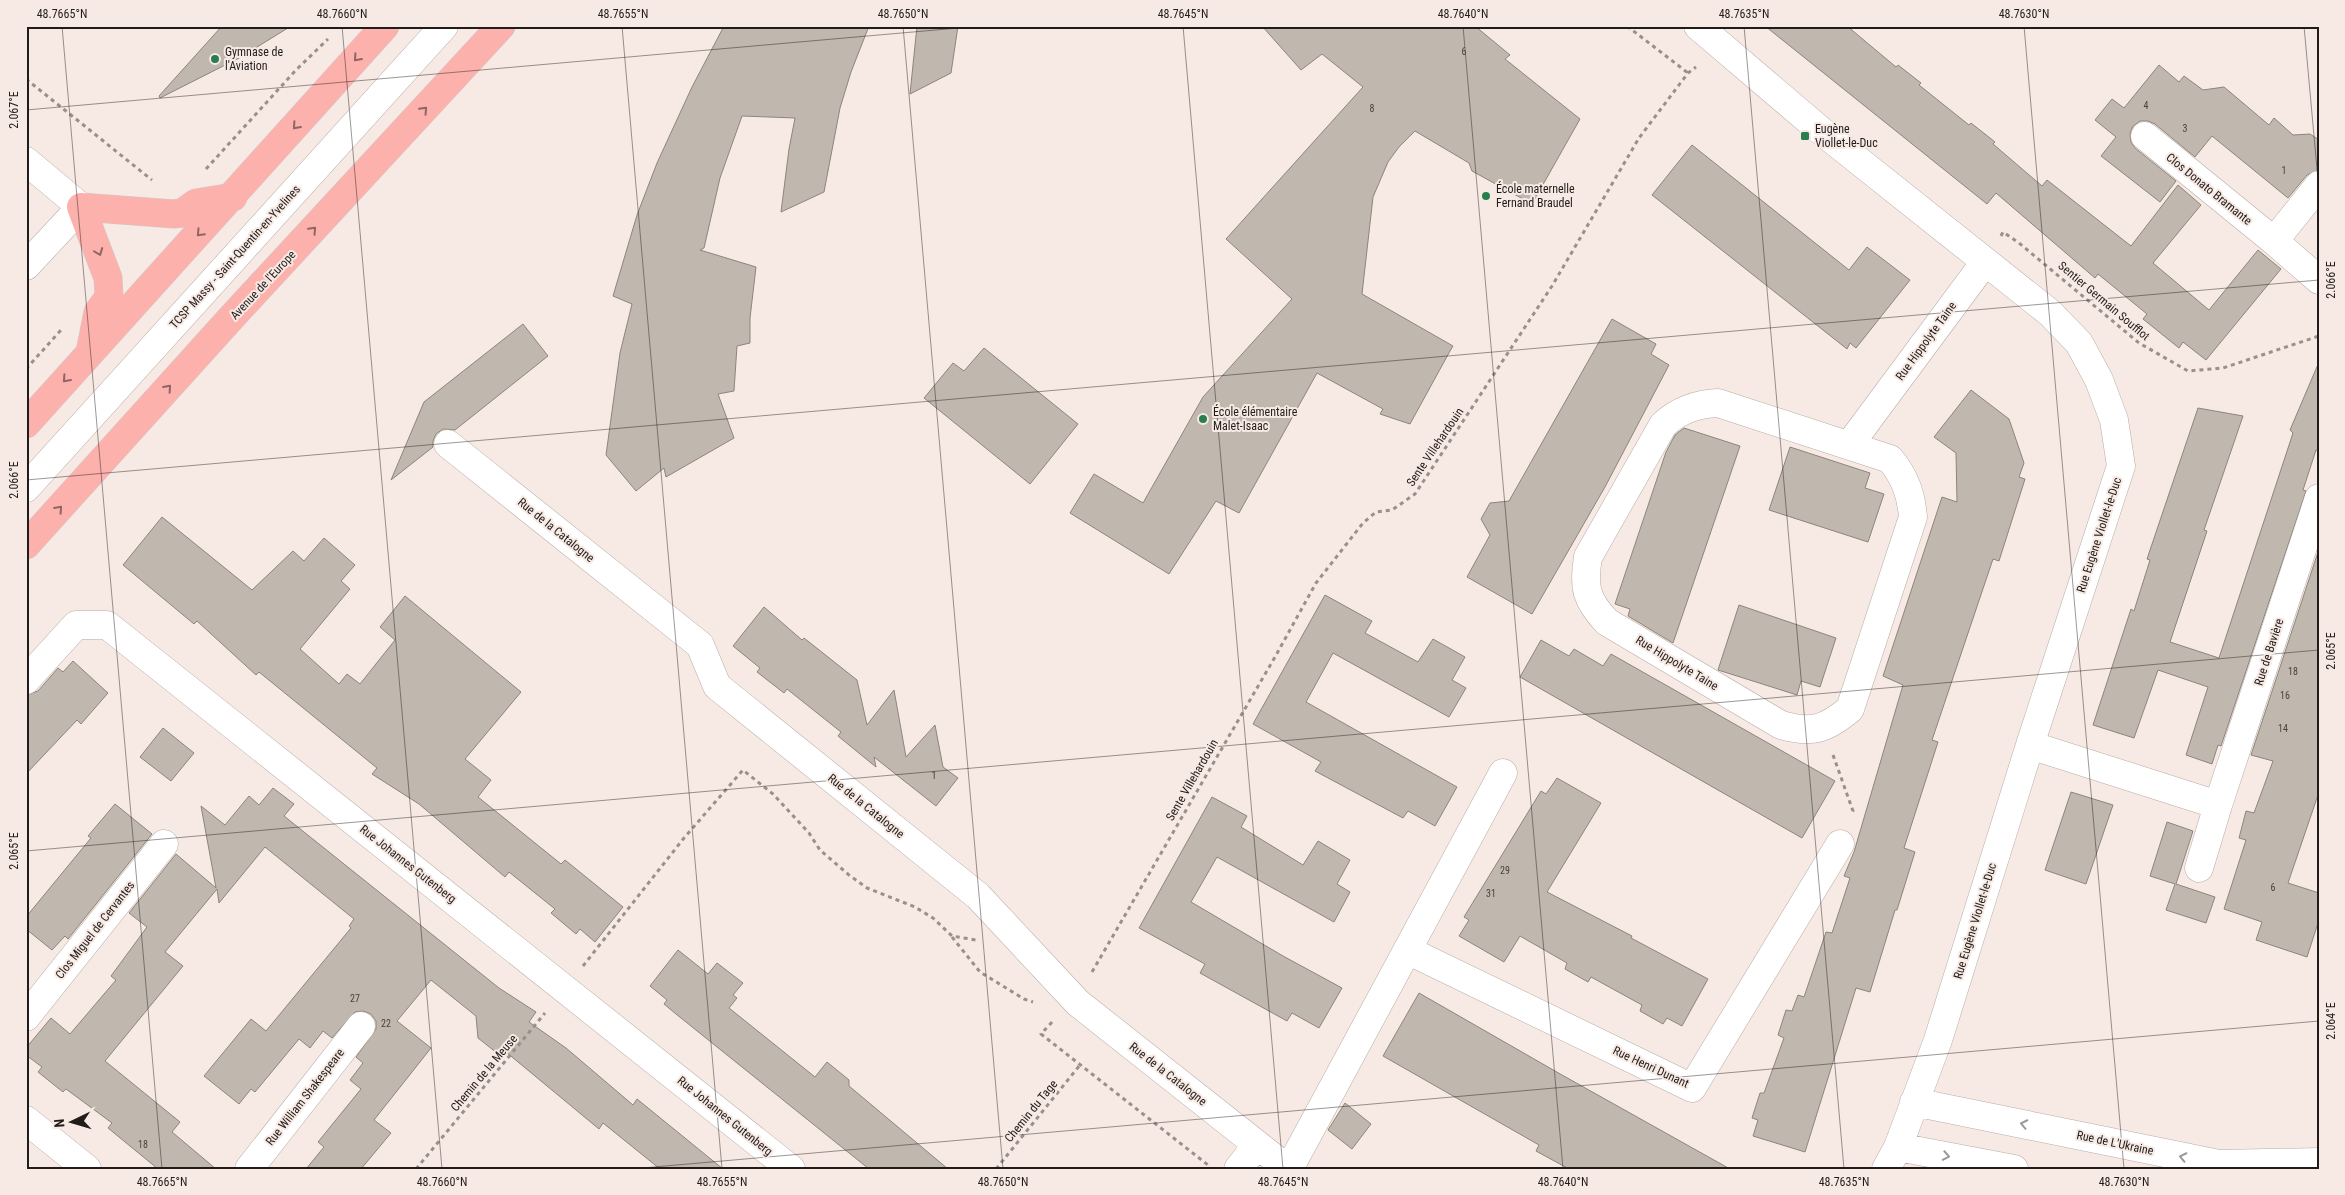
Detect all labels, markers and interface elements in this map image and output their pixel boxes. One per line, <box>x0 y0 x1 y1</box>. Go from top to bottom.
text: 48.7665°N <box>37 7 87 21</box>
text: 48.7660°N <box>317 7 367 21</box>
text: 48.7655°N <box>598 7 648 21</box>
text: 48.7650°N <box>878 7 928 21</box>
text: 48.7645°N <box>1158 7 1208 21</box>
text: 48.7640°N <box>1438 7 1488 21</box>
text: 48.7635°N <box>1719 7 1769 21</box>
text: 48.7630°N <box>1999 7 2049 21</box>
place label: Gymnase de l'Aviation <box>225 45 283 73</box>
house number: 6 <box>1462 46 1467 57</box>
one-way arrow <box>353 52 362 61</box>
marker: Gymnase de l'Aviation <box>209 53 221 65</box>
text: 2.067°E <box>7 91 21 129</box>
house number: 4 <box>2144 100 2149 111</box>
house number: 8 <box>1370 103 1375 114</box>
one-way arrow <box>418 107 427 116</box>
one-way arrow <box>293 120 302 129</box>
place label: Eugène Viollet-le-Duc <box>1815 122 1878 150</box>
house number: 3 <box>2183 123 2188 134</box>
marker: Eugène Viollet-le-Duc <box>1799 130 1811 142</box>
street label: Clos Donato Bramante <box>2163 150 2255 228</box>
house number: 1 <box>2282 165 2286 176</box>
place label: École maternelle Fernand Braudel <box>1496 181 1575 210</box>
street label: TCSP Massy - Saint-Quentin-en-Yvelines <box>167 182 303 332</box>
marker: École maternelle Fernand Braudel <box>1480 190 1492 202</box>
one-way arrow <box>307 226 316 235</box>
one-way arrow <box>197 228 206 237</box>
one-way arrow <box>92 247 103 256</box>
street label: Avenue de l'Europe <box>227 247 299 322</box>
street label: Sentier Germain Soufflot <box>2055 259 2153 344</box>
text: 2.066°E <box>2324 261 2338 299</box>
street label: Rue Hippolyte Taine <box>1893 299 1959 383</box>
one-way arrow <box>64 373 72 382</box>
one-way arrow <box>162 385 171 394</box>
place label: École élémentaire Malet-Isaac <box>1213 404 1298 433</box>
street label: Sente Villehardouin <box>1404 405 1467 489</box>
marker: École élémentaire Malet-Isaac <box>1197 413 1209 425</box>
text: 2.066°E <box>7 461 21 499</box>
street label: Rue Eugène Viollet-le-Duc <box>2074 475 2124 595</box>
street label: Rue de la Catalogne <box>515 495 597 565</box>
one-way arrow <box>53 505 62 514</box>
street label: Rue de Bavière <box>2252 616 2287 687</box>
text: 2.065°E <box>2324 632 2338 670</box>
street label: Rue Hippolyte Taine <box>1633 633 1721 693</box>
house number: 18 <box>2288 666 2298 677</box>
house number: 16 <box>2280 690 2290 701</box>
house number: 14 <box>2278 723 2288 734</box>
street label: Sente Villehardouin <box>1163 737 1221 823</box>
house number: 1 <box>932 770 936 781</box>
street label: Rue de la Catalogne <box>825 771 907 841</box>
street label: Rue Johannes Gutenberg <box>357 822 459 906</box>
text: 2.065°E <box>7 832 21 870</box>
street label: Rue Eugène Viollet-le-Duc <box>1951 861 1999 981</box>
house number: 29 <box>1500 865 1510 876</box>
street label: Clos Miguel de Cervantes <box>52 878 138 982</box>
house number: 6 <box>2271 882 2276 893</box>
house number: 31 <box>1486 888 1496 899</box>
house number: 27 <box>350 993 360 1004</box>
text: 2.064°E <box>2324 1002 2338 1040</box>
house number: 22 <box>381 1018 391 1029</box>
street label: Chemin de la Meuse <box>448 1032 520 1114</box>
street label: Rue de la Catalogne <box>1127 1040 1210 1109</box>
street label: Rue Henri Dunant <box>1611 1043 1692 1091</box>
street label: Rue William Shakespeare <box>263 1046 347 1148</box>
street label: Rue Johannes Gutenberg <box>675 1073 775 1159</box>
street label: Chemin du Tage <box>1002 1077 1061 1145</box>
north arrow <box>48 1098 98 1148</box>
text: N <box>51 1118 67 1128</box>
one-way arrow <box>2020 1119 2029 1130</box>
street label: Rue de L'Ukraine <box>2075 1128 2155 1158</box>
house number: 18 <box>138 1139 148 1150</box>
one-way arrow <box>1941 1150 1950 1161</box>
one-way arrow <box>2179 1152 2188 1162</box>
text: 48.7665°N <box>137 1175 187 1189</box>
text: 48.7660°N <box>417 1175 467 1189</box>
text: 48.7655°N <box>697 1175 747 1189</box>
text: 48.7650°N <box>978 1175 1028 1189</box>
text: 48.7645°N <box>1258 1175 1308 1189</box>
text: 48.7640°N <box>1538 1175 1588 1189</box>
text: 48.7635°N <box>1819 1175 1869 1189</box>
text: 48.7630°N <box>2099 1175 2149 1189</box>

